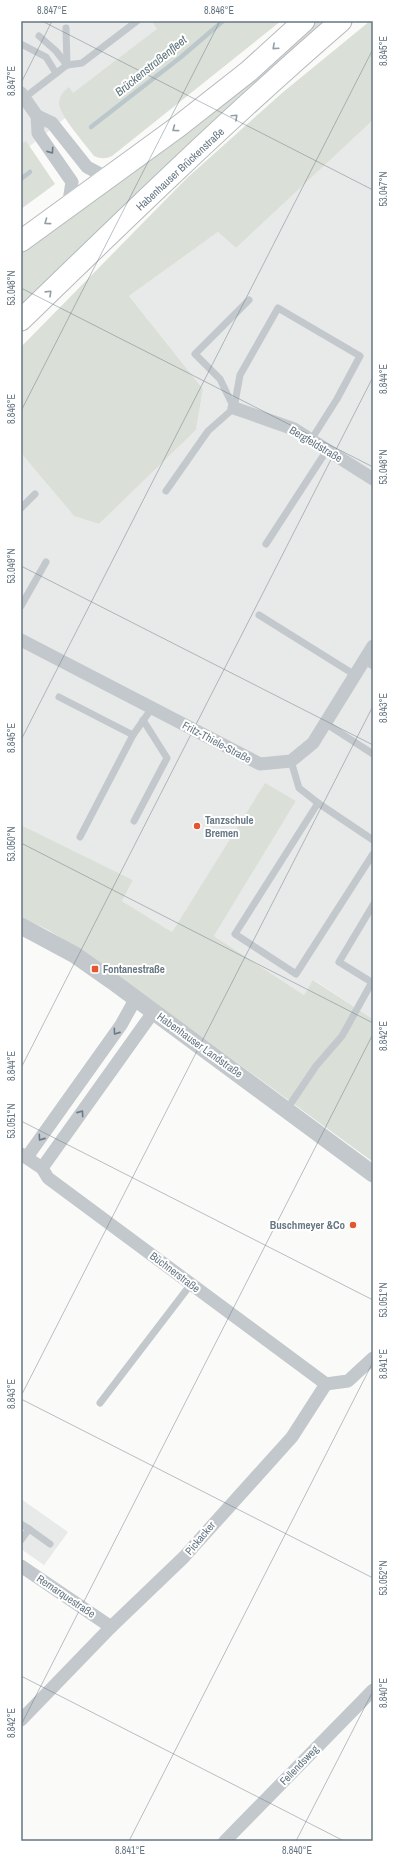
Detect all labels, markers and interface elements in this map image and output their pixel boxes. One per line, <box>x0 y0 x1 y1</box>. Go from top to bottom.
text: 8.847°E <box>37 4 67 17</box>
text: 8.846°E <box>204 4 234 17</box>
water label: Brückenstraßenfleet <box>112 32 190 100</box>
text: 8.845°E <box>377 36 390 66</box>
one-way arrow <box>272 42 280 50</box>
text: 8.847°E <box>5 66 18 96</box>
one-way arrow <box>230 114 238 122</box>
one-way arrow <box>172 124 179 131</box>
street label: Habenhauser Brückenstraße <box>133 125 227 213</box>
one-way arrow <box>46 147 53 154</box>
text: 53.047°N <box>377 171 390 207</box>
one-way arrow <box>44 217 51 224</box>
text: 53.048°N <box>5 270 18 306</box>
one-way arrow <box>44 290 52 298</box>
text: 8.844°E <box>377 364 390 394</box>
text: 8.846°E <box>5 394 18 424</box>
street label: Bergfeldstraße <box>287 423 345 465</box>
text: 53.048°N <box>377 449 390 485</box>
text: 53.049°N <box>5 548 18 584</box>
text: 8.843°E <box>377 693 390 723</box>
street label: Fritz-Thiele-Straße <box>180 718 254 766</box>
text: 8.845°E <box>5 723 18 753</box>
place label: Tanzschule Bremen <box>205 813 253 840</box>
marker: Tanzschule Bremen <box>192 821 202 831</box>
text: 53.050°N <box>5 826 18 862</box>
place label: Fontanestraße <box>103 962 165 976</box>
marker: Fontanestraße <box>90 964 100 974</box>
street label: Habenhauser Landstraße <box>155 1009 245 1081</box>
text: 8.842°E <box>377 1021 390 1051</box>
one-way arrow <box>114 1027 121 1034</box>
text: 8.844°E <box>5 1051 18 1081</box>
text: 53.051°N <box>5 1103 18 1139</box>
one-way arrow <box>76 1110 84 1117</box>
one-way arrow <box>39 1133 46 1140</box>
place label: Buschmeyer &Co <box>270 1218 345 1232</box>
marker: Buschmeyer &Co <box>348 1220 358 1230</box>
street label: Büchnerstraße <box>147 1249 203 1295</box>
text: 53.051°N <box>377 1282 390 1318</box>
text: 8.841°E <box>377 1349 390 1379</box>
text: 8.843°E <box>5 1379 18 1409</box>
street label: Pickacker <box>182 1518 218 1558</box>
text: 53.052°N <box>377 1560 390 1596</box>
street label: Remarquestraße <box>34 1571 98 1621</box>
text: 8.840°E <box>377 1678 390 1708</box>
text: 8.842°E <box>5 1708 18 1738</box>
street label: Fellendsweg <box>277 1742 321 1788</box>
text: 8.841°E <box>115 1844 145 1857</box>
text: 8.840°E <box>282 1844 312 1857</box>

